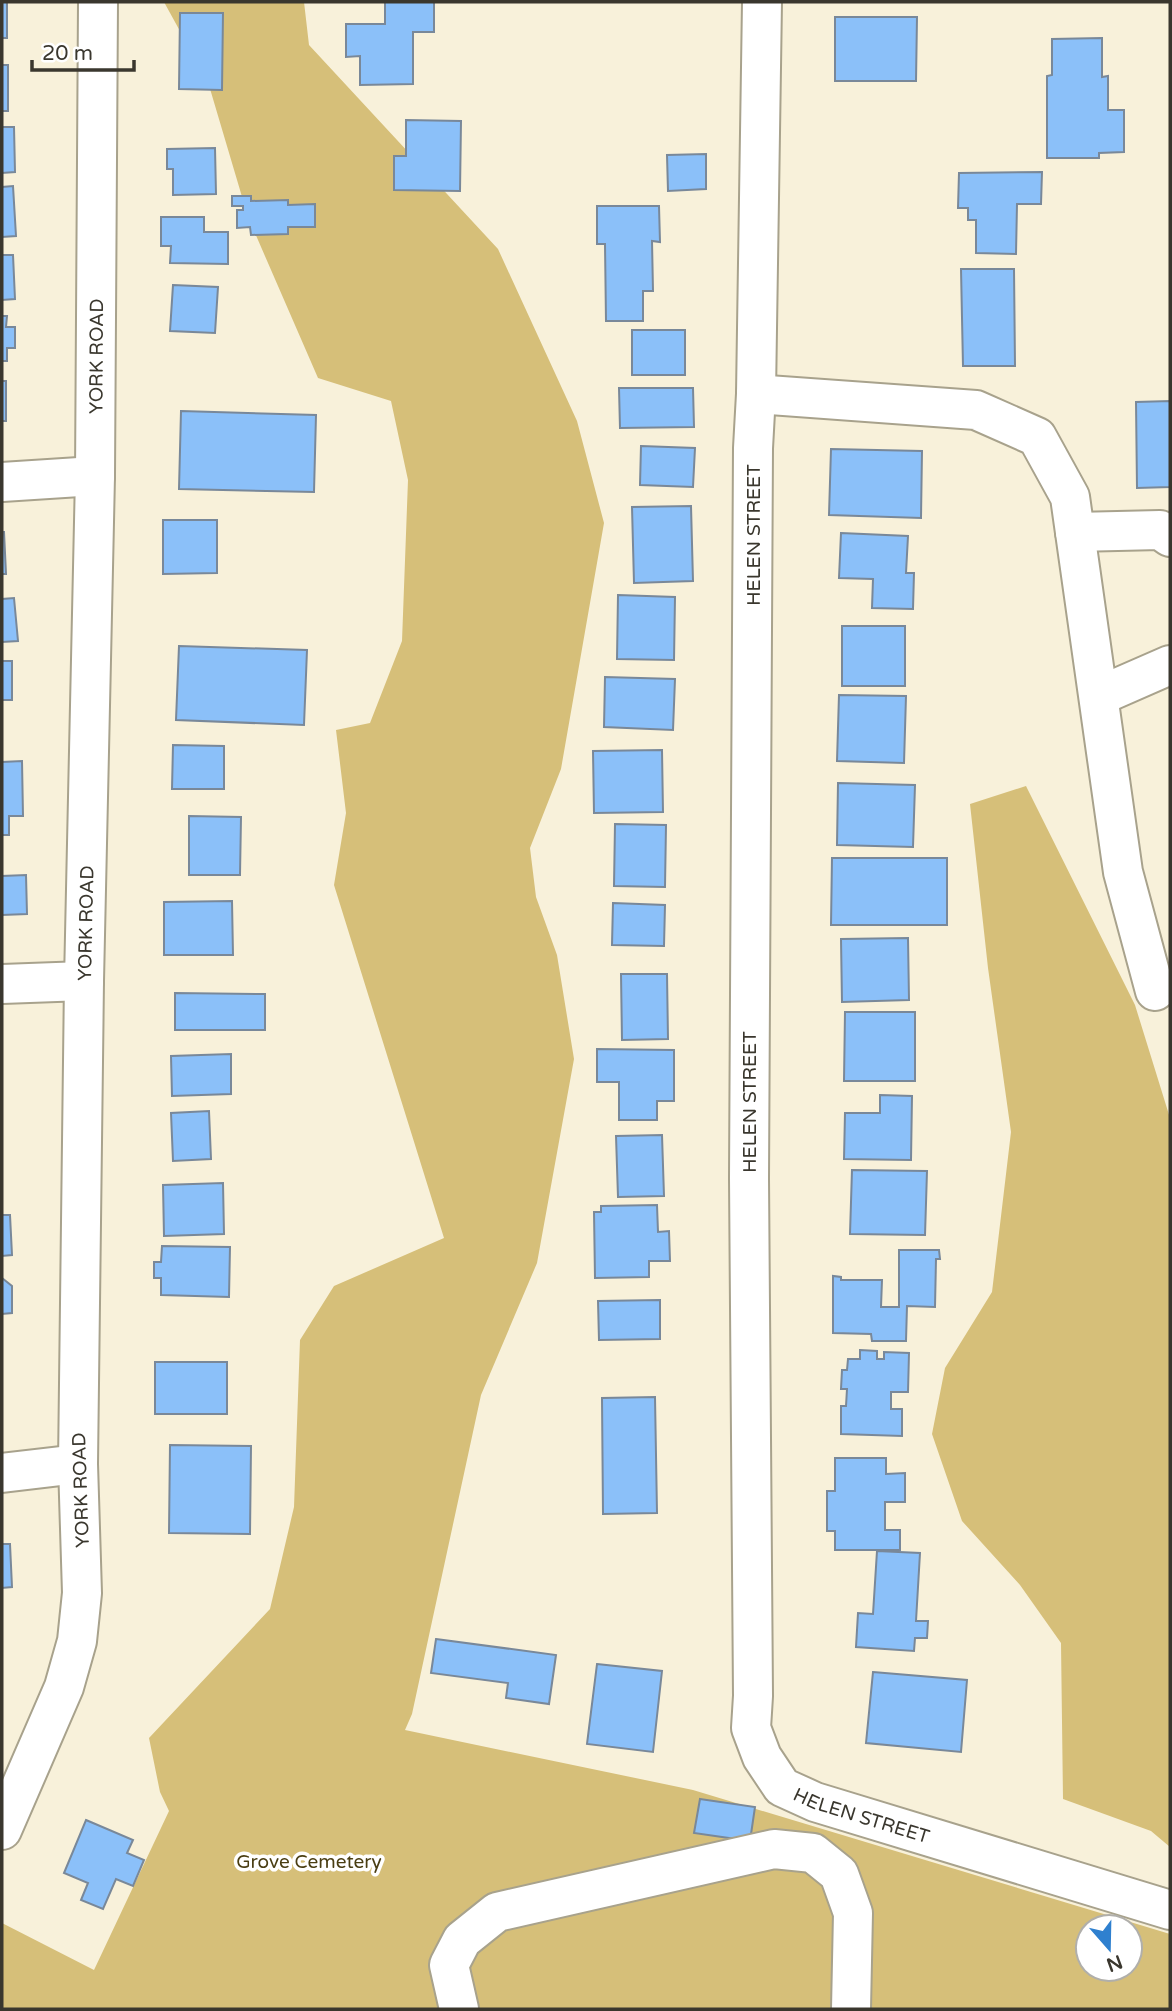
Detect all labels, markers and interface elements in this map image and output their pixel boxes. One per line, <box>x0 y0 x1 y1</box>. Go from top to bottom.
scale bar <box>32 28 133 72</box>
text: 20 m <box>42 41 93 66</box>
street label: YORK ROAD <box>85 298 108 414</box>
street label: HELEN STREET <box>743 464 765 606</box>
street label: YORK ROAD <box>74 865 99 981</box>
street label: HELEN STREET <box>739 1031 761 1173</box>
street label: YORK ROAD <box>68 1432 94 1548</box>
street label: HELEN STREET <box>790 1784 932 1848</box>
park label: Grove Cemetery <box>236 1851 382 1873</box>
north arrow <box>1074 1913 1144 1983</box>
text: N <box>1104 1950 1125 1976</box>

